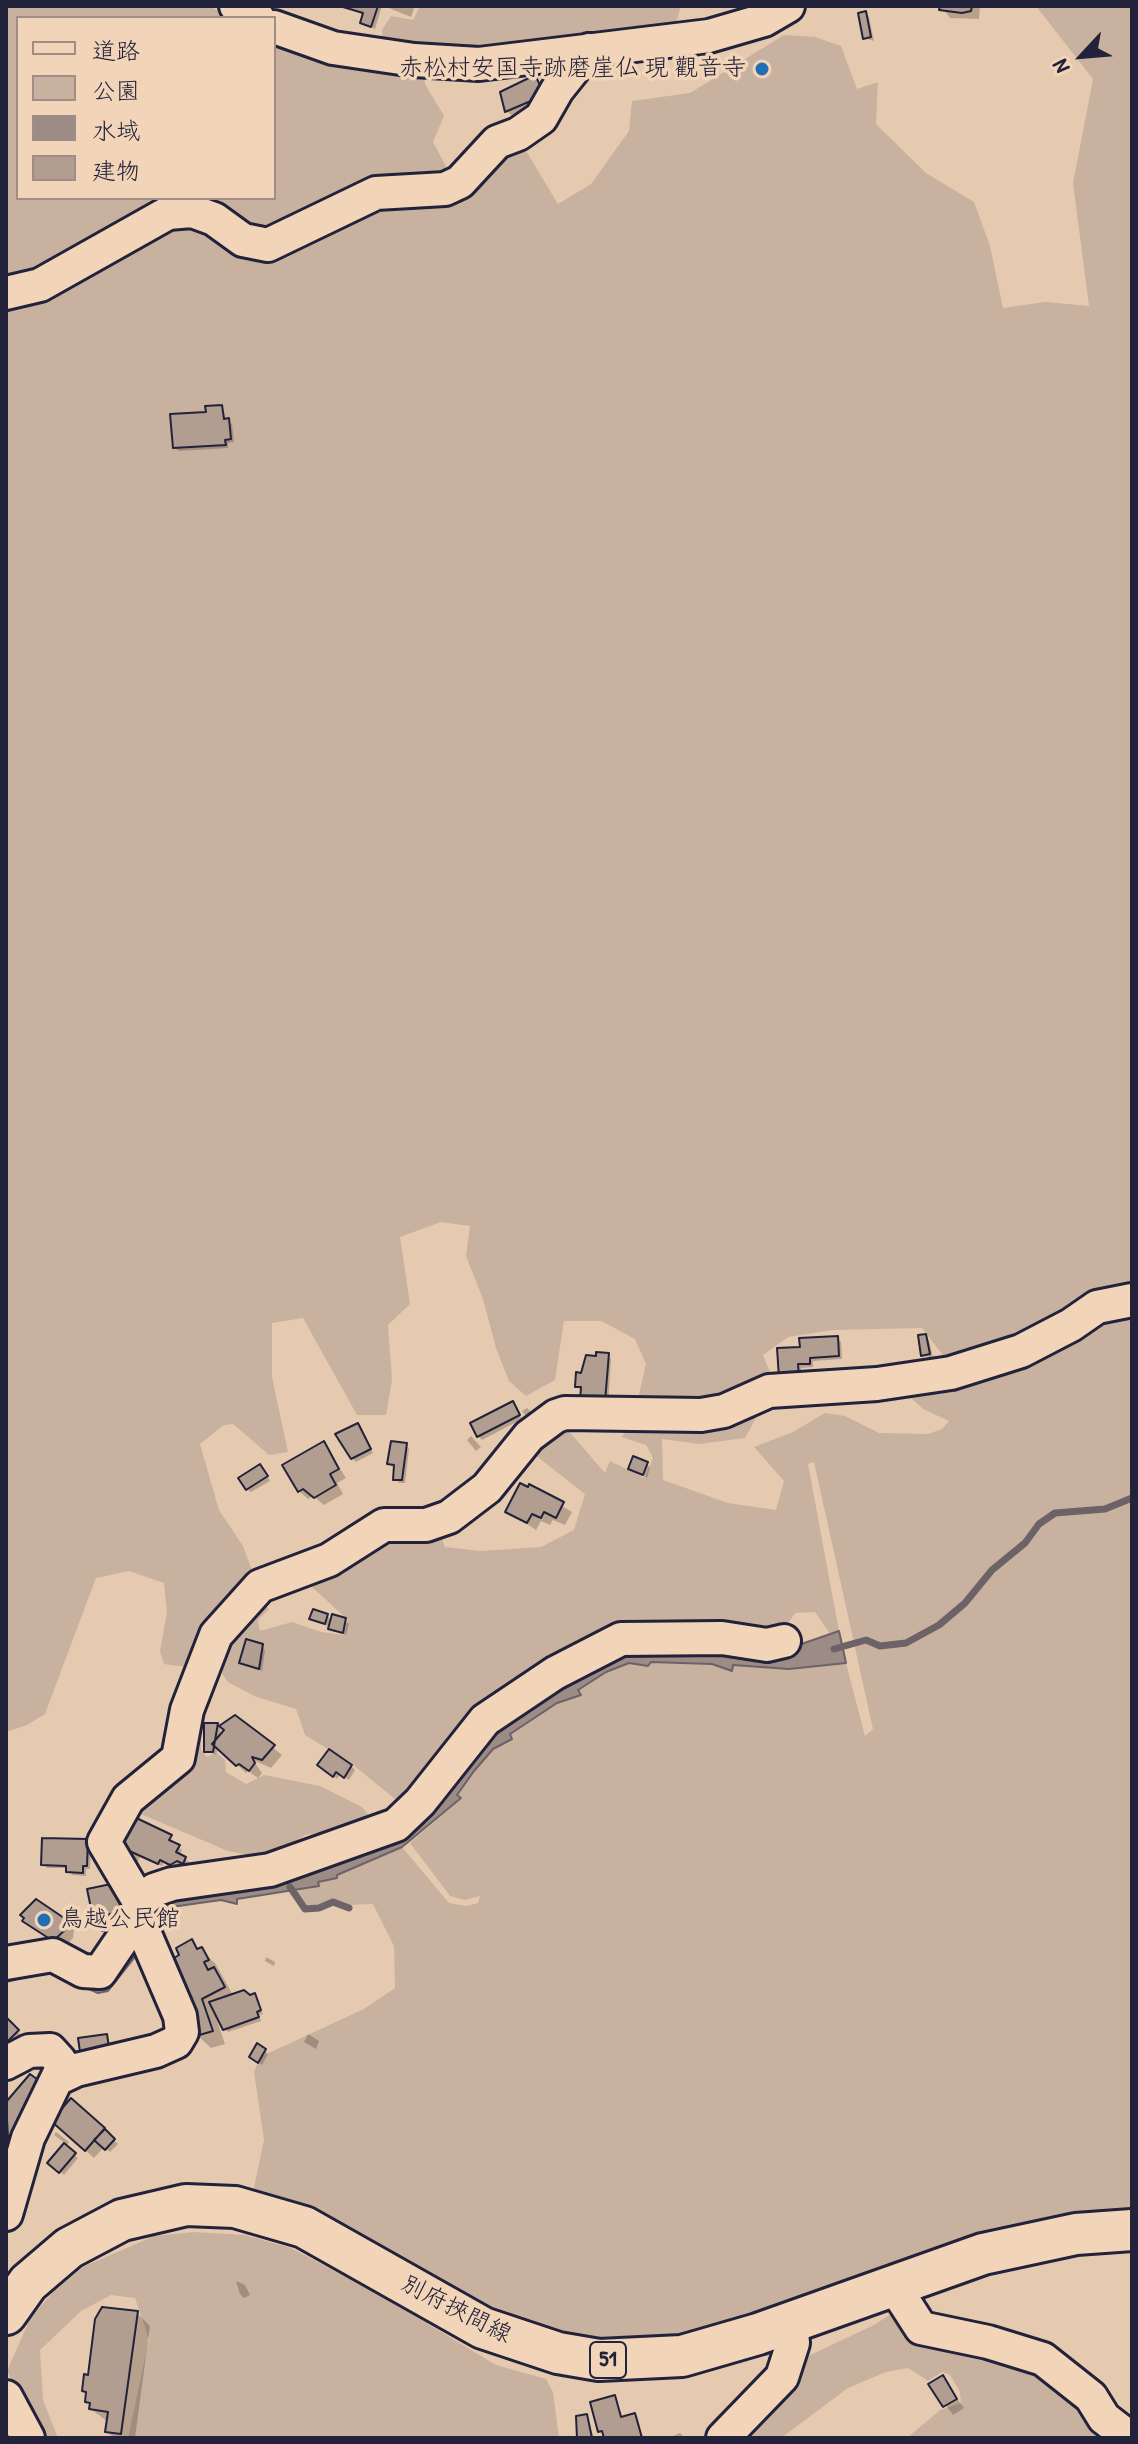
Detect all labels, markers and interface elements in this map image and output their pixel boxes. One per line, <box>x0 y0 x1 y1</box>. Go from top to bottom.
legend <box>16 16 276 200</box>
north arrow <box>1042 16 1122 96</box>
text: 道路 <box>92 34 140 66</box>
place label: 赤松村安国寺跡磨崖仏 現 觀音寺 <box>399 55 746 83</box>
text: N <box>1044 55 1076 78</box>
marker: 赤松村安国寺跡磨崖仏 現 觀音寺 <box>753 60 771 78</box>
text: 公園 <box>92 74 140 106</box>
text: 水域 <box>92 114 140 146</box>
text: 建物 <box>92 154 140 186</box>
place label: 鳥越公民館 <box>60 1906 180 1934</box>
marker: 鳥越公民館 <box>35 1911 53 1929</box>
street label: 別府挾間線 <box>396 2270 516 2350</box>
road number: 51 <box>590 2342 626 2378</box>

